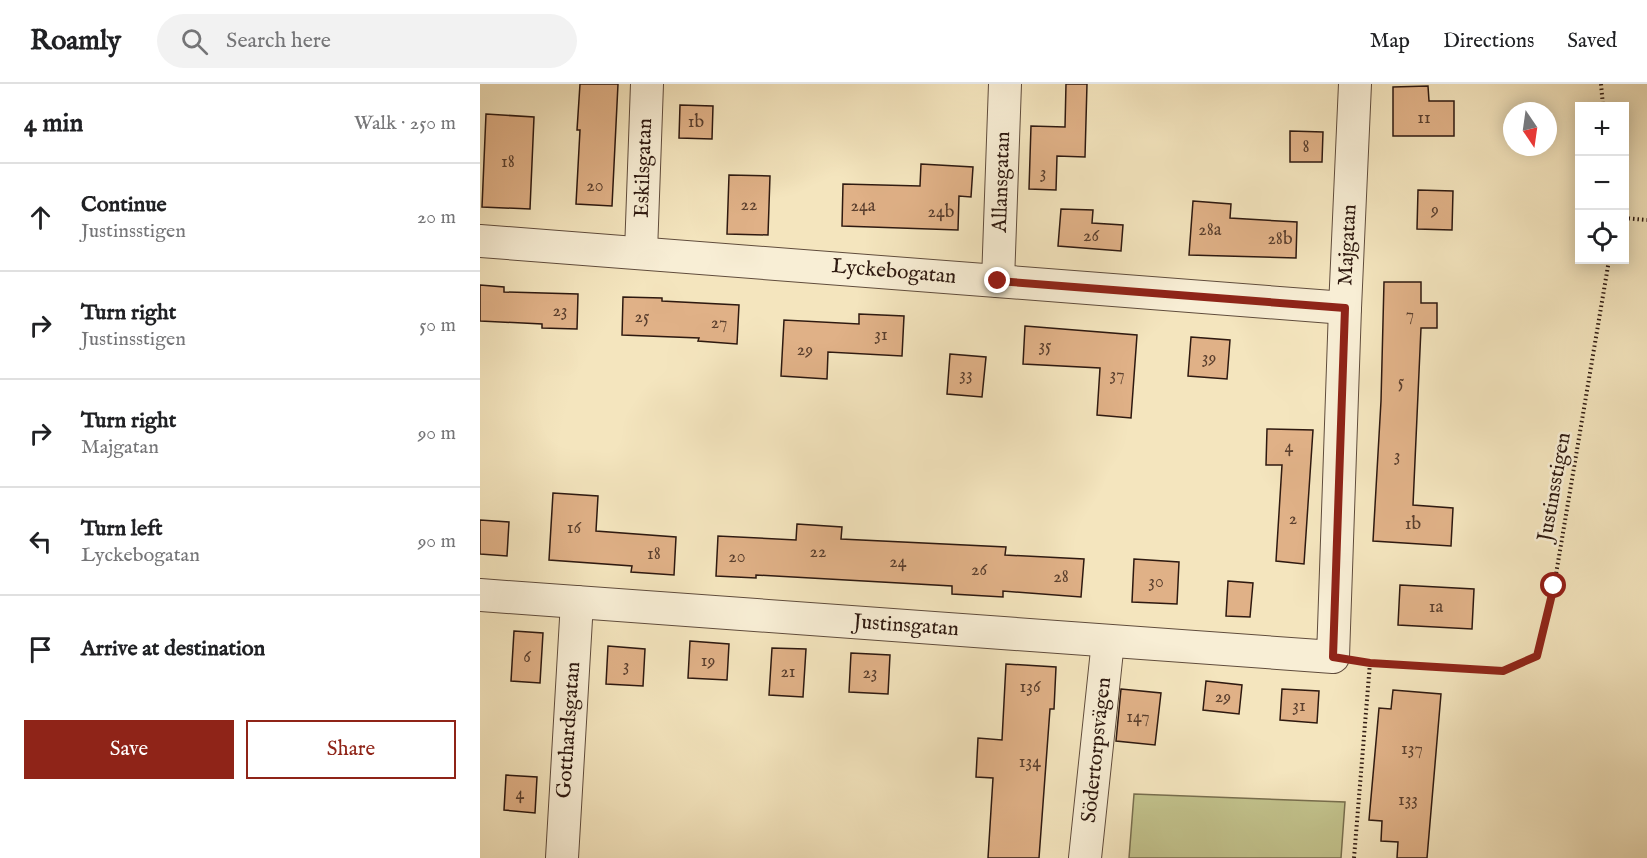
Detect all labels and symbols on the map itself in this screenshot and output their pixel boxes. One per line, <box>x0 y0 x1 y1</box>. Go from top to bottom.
north arrow <box>1503 102 1557 156</box>
house number: 11 <box>1417 107 1431 130</box>
house number: 1b <box>688 111 705 134</box>
street label: Eskilsgatan <box>629 118 659 218</box>
street label: Allansgatan <box>987 131 1017 234</box>
house number: 8 <box>1302 136 1310 159</box>
house number: 18 <box>501 151 515 174</box>
house number: 3 <box>1040 162 1046 185</box>
house number: 20 <box>586 175 604 198</box>
house number: 22 <box>741 194 757 217</box>
house number: 24a <box>850 195 876 218</box>
house number: 9 <box>1430 199 1439 222</box>
house number: 24b <box>928 201 955 224</box>
street label: Majgatan <box>1332 204 1364 286</box>
house number: 28a <box>1198 219 1222 242</box>
house number: 26 <box>1083 225 1099 248</box>
house number: 28b <box>1267 228 1293 251</box>
street label: Lyckebogatan <box>831 253 957 291</box>
route end <box>984 267 1010 293</box>
house number: 23 <box>552 300 568 323</box>
house number: 7 <box>1406 304 1414 327</box>
house number: 25 <box>635 306 650 329</box>
house number: 27 <box>711 312 727 335</box>
house number: 31 <box>874 324 888 347</box>
house number: 35 <box>1038 335 1052 358</box>
house number: 29 <box>797 339 813 362</box>
house number: 39 <box>1202 347 1216 370</box>
house number: 33 <box>959 364 973 387</box>
house number: 37 <box>1109 364 1125 387</box>
house number: 5 <box>1398 371 1405 394</box>
street label: Justinsstigen <box>1532 430 1578 546</box>
house number: 4 <box>1285 436 1294 459</box>
house number: 3 <box>1394 445 1400 468</box>
house number: 2 <box>1289 508 1297 531</box>
house number: 1b <box>1405 513 1422 536</box>
house number: 16 <box>567 517 582 540</box>
house number: 22 <box>810 541 826 564</box>
house number: 18 <box>647 543 661 566</box>
house number: 20 <box>728 546 746 569</box>
house number: 24 <box>889 551 907 574</box>
house number: 26 <box>971 559 987 582</box>
house number: 28 <box>1053 566 1069 589</box>
house number: 30 <box>1148 571 1164 594</box>
route start <box>1540 572 1566 598</box>
house number: 1a <box>1429 596 1443 619</box>
street label: Justinsgatan <box>850 609 960 643</box>
house number: 6 <box>523 646 531 669</box>
house number: 19 <box>701 650 715 673</box>
house number: 3 <box>623 655 629 678</box>
street label: Gotthardsgatan <box>551 661 587 799</box>
house number: 21 <box>780 661 796 684</box>
house number: 23 <box>862 662 878 685</box>
house number: 136 <box>1019 676 1041 699</box>
street label: Södertorpsvägen <box>1076 676 1118 824</box>
house number: 29 <box>1215 686 1231 709</box>
house number: 31 <box>1292 695 1306 718</box>
house number: 147 <box>1126 706 1150 729</box>
house number: 137 <box>1401 738 1423 761</box>
house number: 134 <box>1019 751 1041 774</box>
house number: 4 <box>516 783 525 806</box>
house number: 133 <box>1398 789 1418 812</box>

